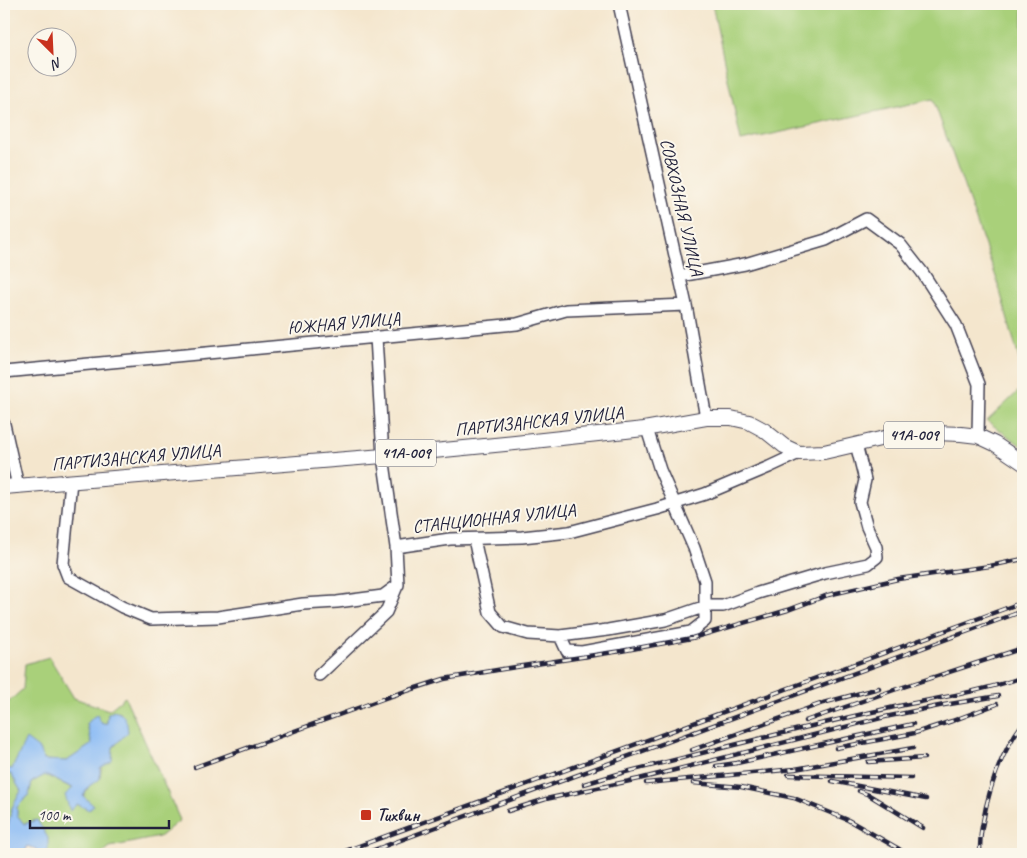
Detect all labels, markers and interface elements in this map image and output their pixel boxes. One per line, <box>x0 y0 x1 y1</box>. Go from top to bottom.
north arrow <box>28 28 78 78</box>
text: N <box>48 54 65 74</box>
street label: СОВХОЗНАЯ УЛИЦА <box>656 136 709 279</box>
street label: ЮЖНАЯ УЛИЦА <box>287 307 402 339</box>
street label: ПАРТИЗАНСКАЯ УЛИЦА <box>454 401 625 441</box>
road number: 41А-009 <box>884 422 944 448</box>
street label: ПАРТИЗАНСКАЯ УЛИЦА <box>51 439 222 475</box>
road number: 41А-009 <box>376 439 436 466</box>
street label: СТАНЦИОННАЯ УЛИЦА <box>411 498 577 537</box>
scale bar <box>30 798 169 830</box>
place label: Тихвин <box>377 804 421 826</box>
text: 100 m <box>38 806 72 825</box>
marker: Тихвин <box>359 808 373 822</box>

